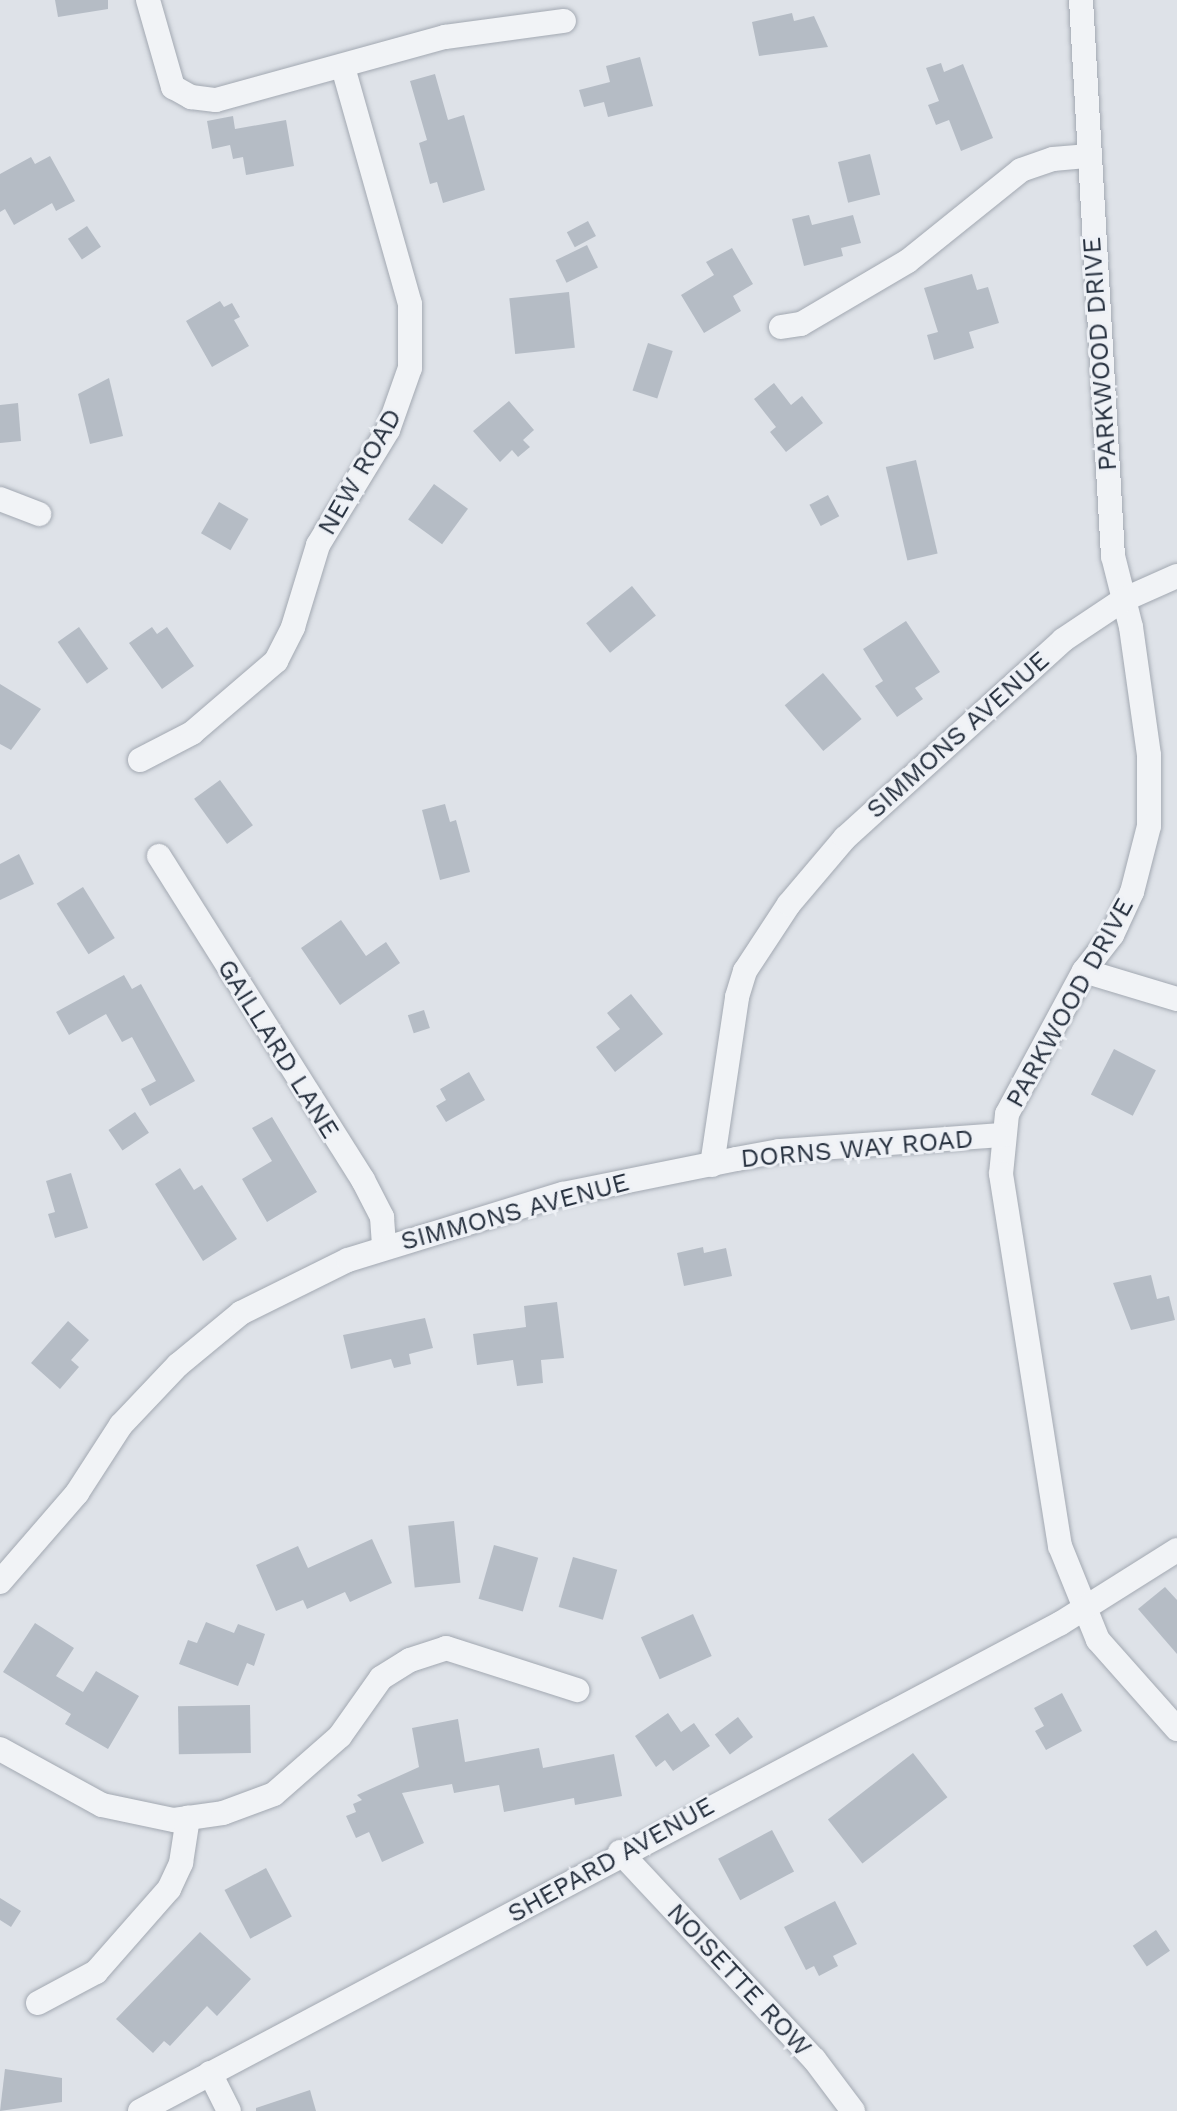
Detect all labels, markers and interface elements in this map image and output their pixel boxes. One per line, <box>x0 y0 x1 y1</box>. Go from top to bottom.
street label: PARKWOOD DRIVE <box>1076 236 1124 472</box>
street label: NEW ROAD <box>311 403 409 541</box>
street label: SIMMONS AVENUE <box>860 644 1056 826</box>
street label: PARKWOOD DRIVE <box>999 893 1141 1113</box>
street label: GAILLARD LANE <box>210 954 346 1144</box>
street label: DORNS WAY ROAD <box>739 1123 975 1175</box>
street label: SIMMONS AVENUE <box>397 1166 633 1258</box>
street label: SHEPARD AVENUE <box>502 1790 720 1930</box>
street label: NOISETTE ROW <box>660 1897 818 2063</box>

